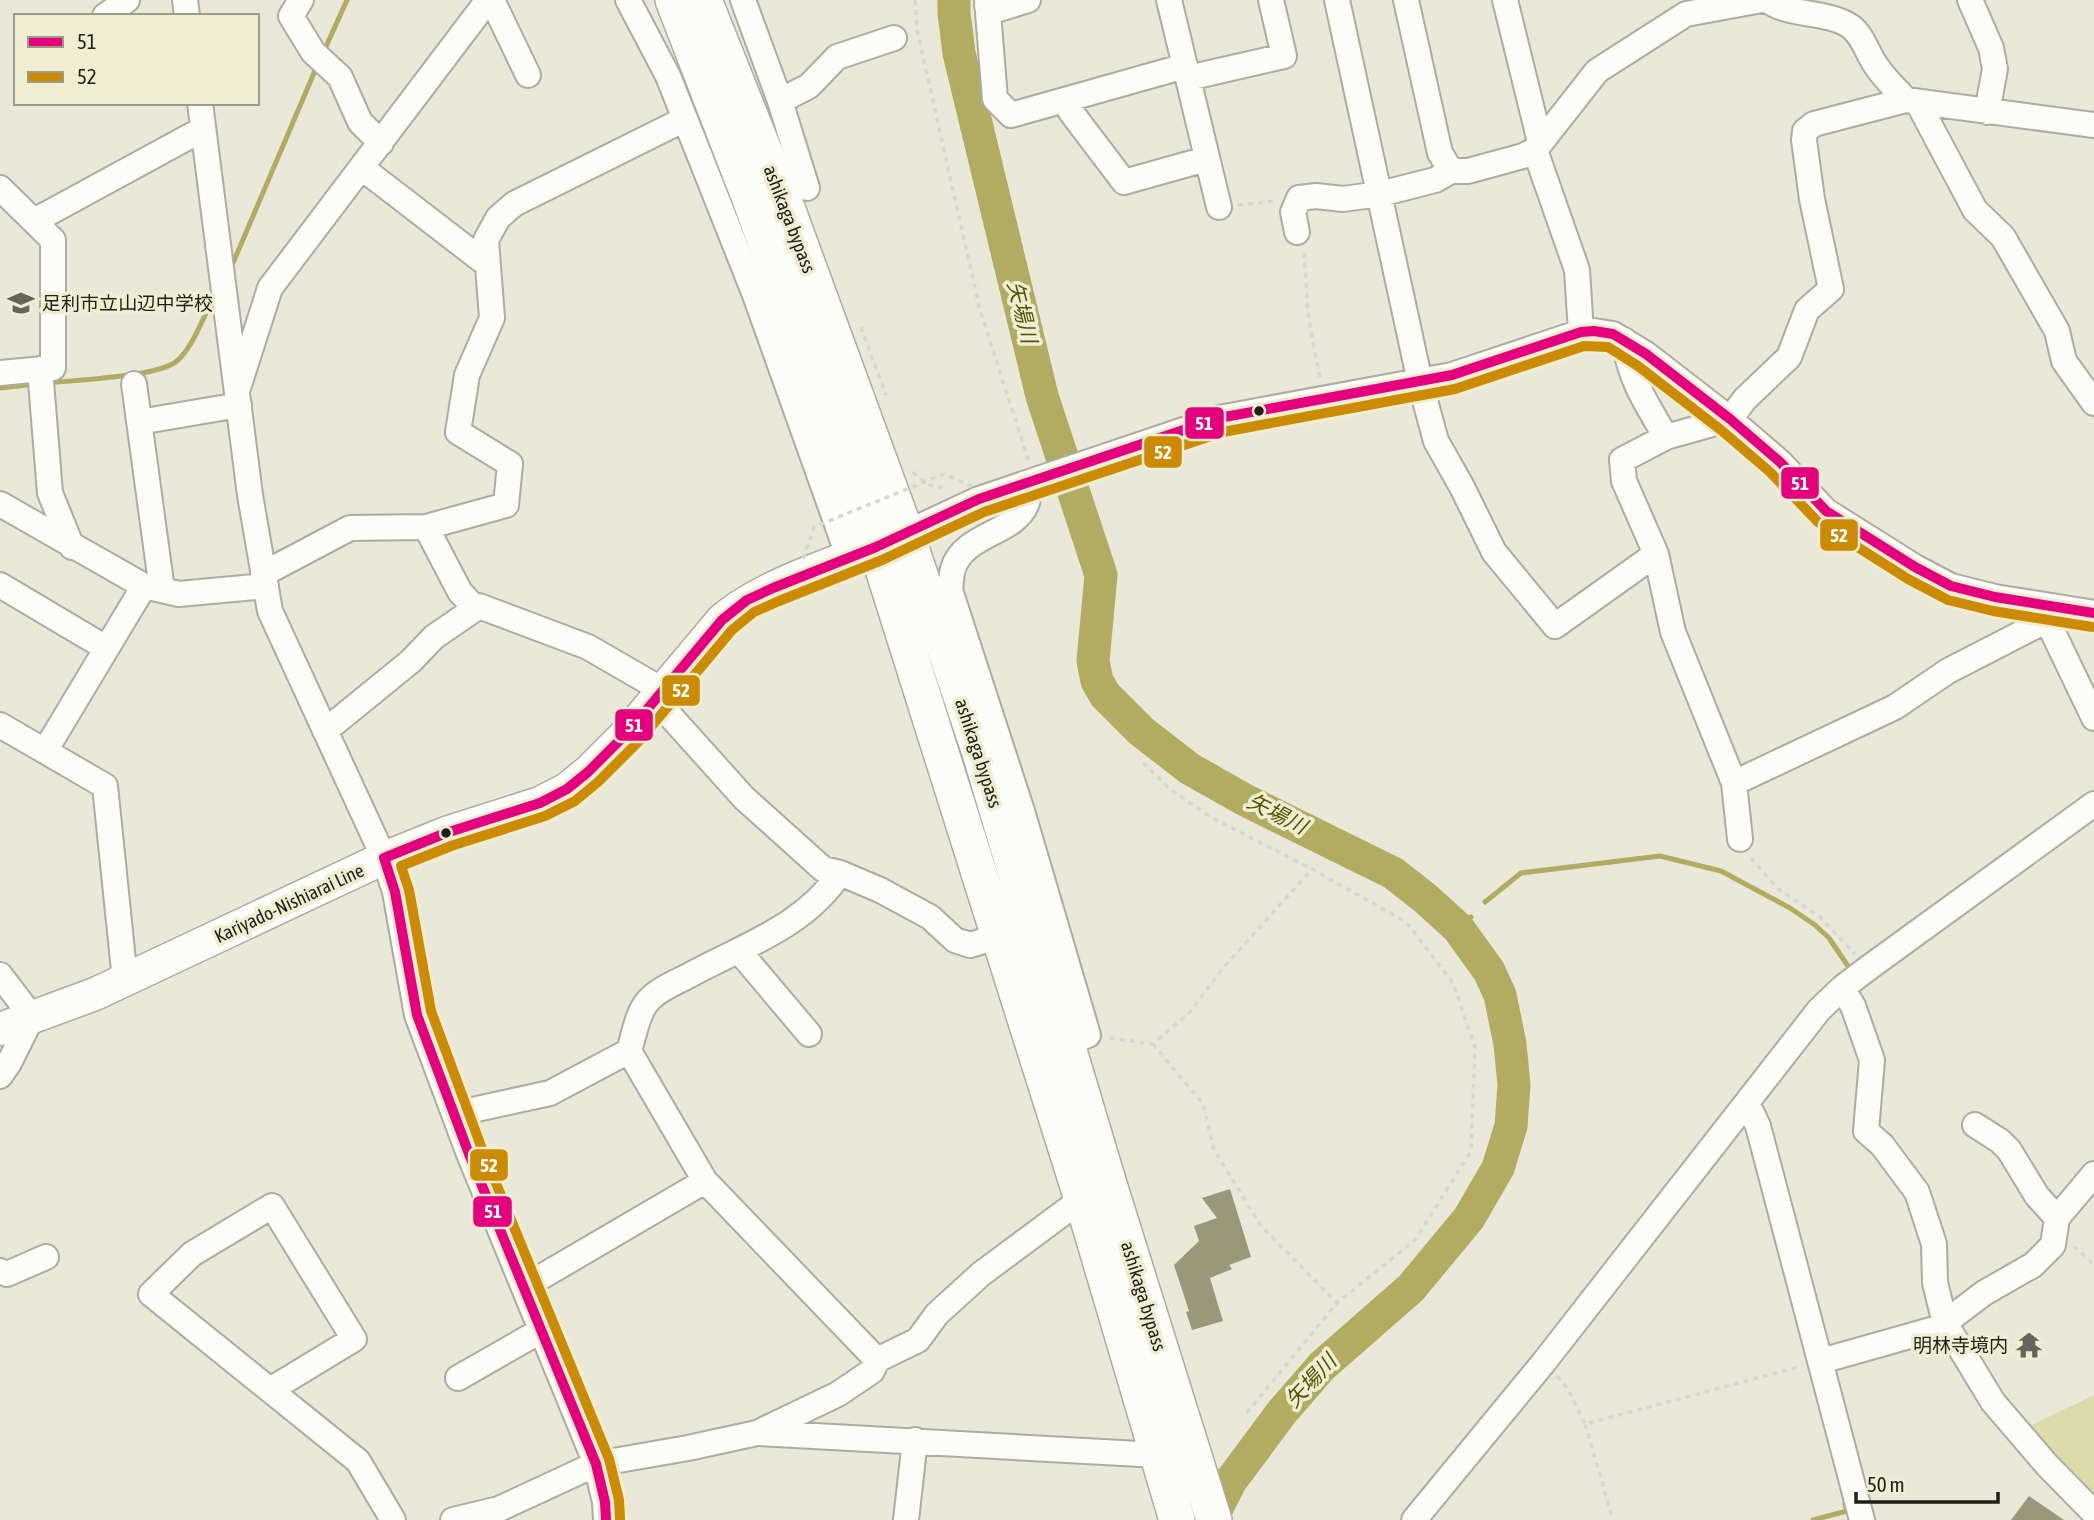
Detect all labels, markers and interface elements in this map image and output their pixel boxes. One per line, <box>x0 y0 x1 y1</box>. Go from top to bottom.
legend <box>14 14 259 105</box>
text: 51 <box>77 29 97 53</box>
text: 52 <box>77 64 97 88</box>
street label: ashikaga bypass <box>759 162 821 276</box>
water label: 矢場川 <box>1004 278 1043 347</box>
school or university icon: 足利市立山辺中学校 <box>6 288 36 318</box>
place label: 足利市立山辺中学校 <box>42 292 213 314</box>
unlabelled marker <box>1252 404 1266 418</box>
line badge: 51 <box>1184 406 1225 440</box>
text: 51 <box>1195 412 1213 434</box>
line badge: 52 <box>1143 435 1183 469</box>
text: 52 <box>1154 441 1172 463</box>
line badge: 51 <box>1780 466 1820 500</box>
text: 51 <box>1791 472 1809 494</box>
line badge: 52 <box>1819 518 1859 552</box>
text: 52 <box>1830 524 1848 546</box>
line badge: 52 <box>661 674 701 707</box>
text: 52 <box>672 679 690 701</box>
street label: ashikaga bypass <box>951 696 1007 811</box>
line badge: 51 <box>614 708 654 742</box>
text: 51 <box>625 714 643 736</box>
water label: 矢場川 <box>1244 788 1313 839</box>
unlabelled marker <box>439 826 453 840</box>
street label: Kariyado-Nishiarai Line <box>211 859 367 947</box>
line badge: 52 <box>469 1148 509 1182</box>
text: 52 <box>480 1154 498 1176</box>
line badge: 51 <box>472 1195 513 1228</box>
text: 51 <box>484 1200 502 1222</box>
street label: ashikaga bypass <box>1117 1239 1171 1354</box>
temple icon: 明林寺境内 <box>2014 1330 2044 1360</box>
place label: 明林寺境内 <box>1913 1334 2008 1356</box>
water label: 矢場川 <box>1280 1348 1342 1412</box>
scale bar <box>1856 1460 1998 1504</box>
text: 50 m <box>1867 1472 1905 1496</box>

